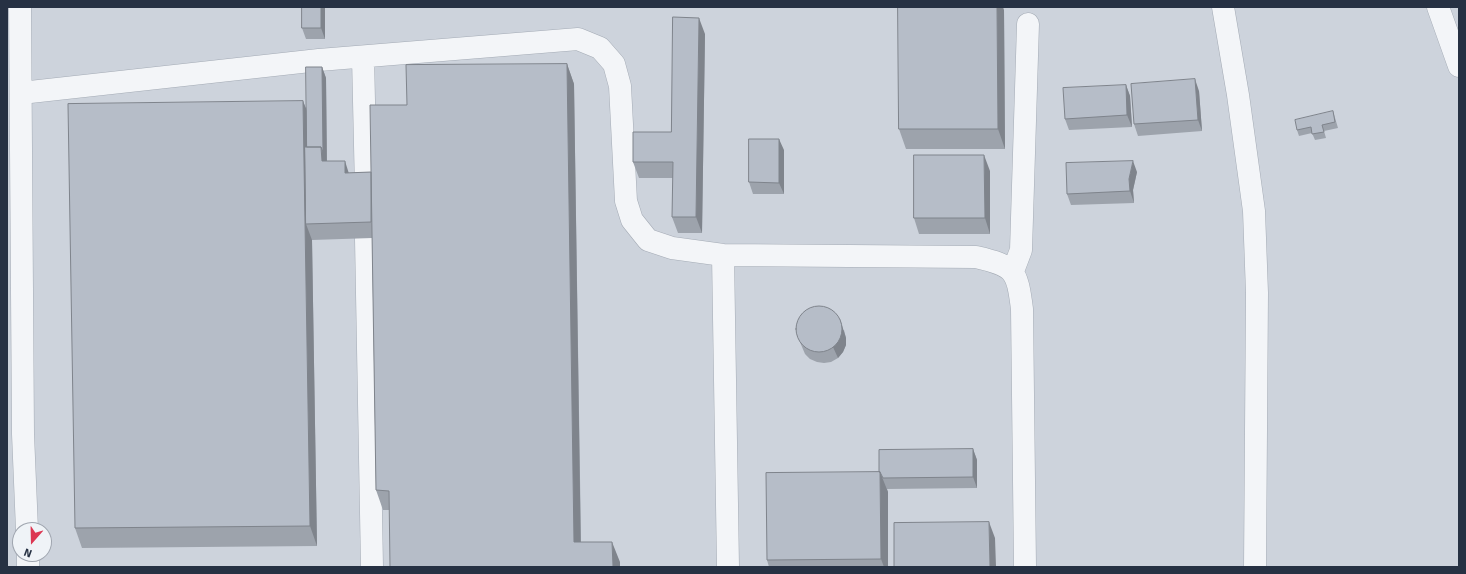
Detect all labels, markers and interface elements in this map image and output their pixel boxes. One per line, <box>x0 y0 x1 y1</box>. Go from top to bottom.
north arrow <box>12 522 52 562</box>
text: N <box>22 545 34 560</box>

